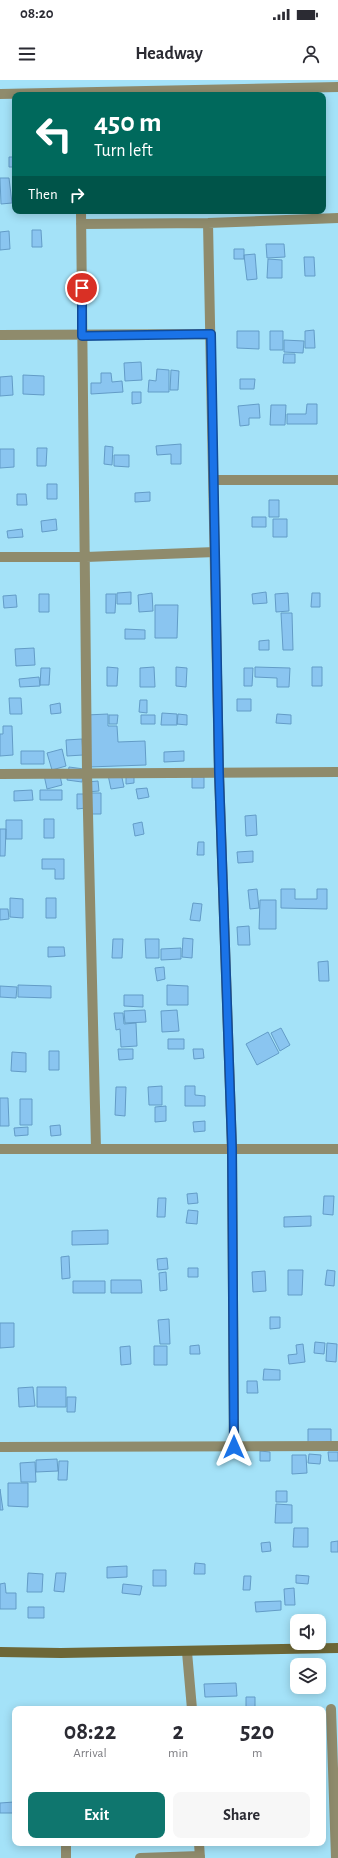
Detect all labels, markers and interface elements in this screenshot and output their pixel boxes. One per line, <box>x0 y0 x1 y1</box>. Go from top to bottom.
text: 08:20 <box>20 6 54 21</box>
icon: menu <box>16 43 38 65</box>
icon: person <box>300 43 322 65</box>
text: Headway <box>135 45 203 63</box>
icon: left <box>28 108 80 160</box>
text: 450 m <box>94 109 162 137</box>
text: Turn left <box>94 142 153 160</box>
icon: right <box>66 184 88 206</box>
text: Then <box>28 187 58 202</box>
pin <box>65 271 99 305</box>
icon: arrive <box>71 277 93 299</box>
position arrow <box>213 1426 255 1468</box>
map controls <box>290 1614 326 1694</box>
button: sound <box>290 1614 326 1650</box>
button: layers <box>290 1658 326 1694</box>
text: 08:22 <box>64 1720 116 1744</box>
text: 2 <box>172 1720 184 1744</box>
text: 520 <box>240 1720 274 1744</box>
text: Arrival <box>73 1747 107 1760</box>
text: min <box>168 1747 188 1760</box>
text: m <box>252 1747 262 1760</box>
button: Exit <box>28 1792 165 1838</box>
button: Share <box>173 1792 310 1838</box>

